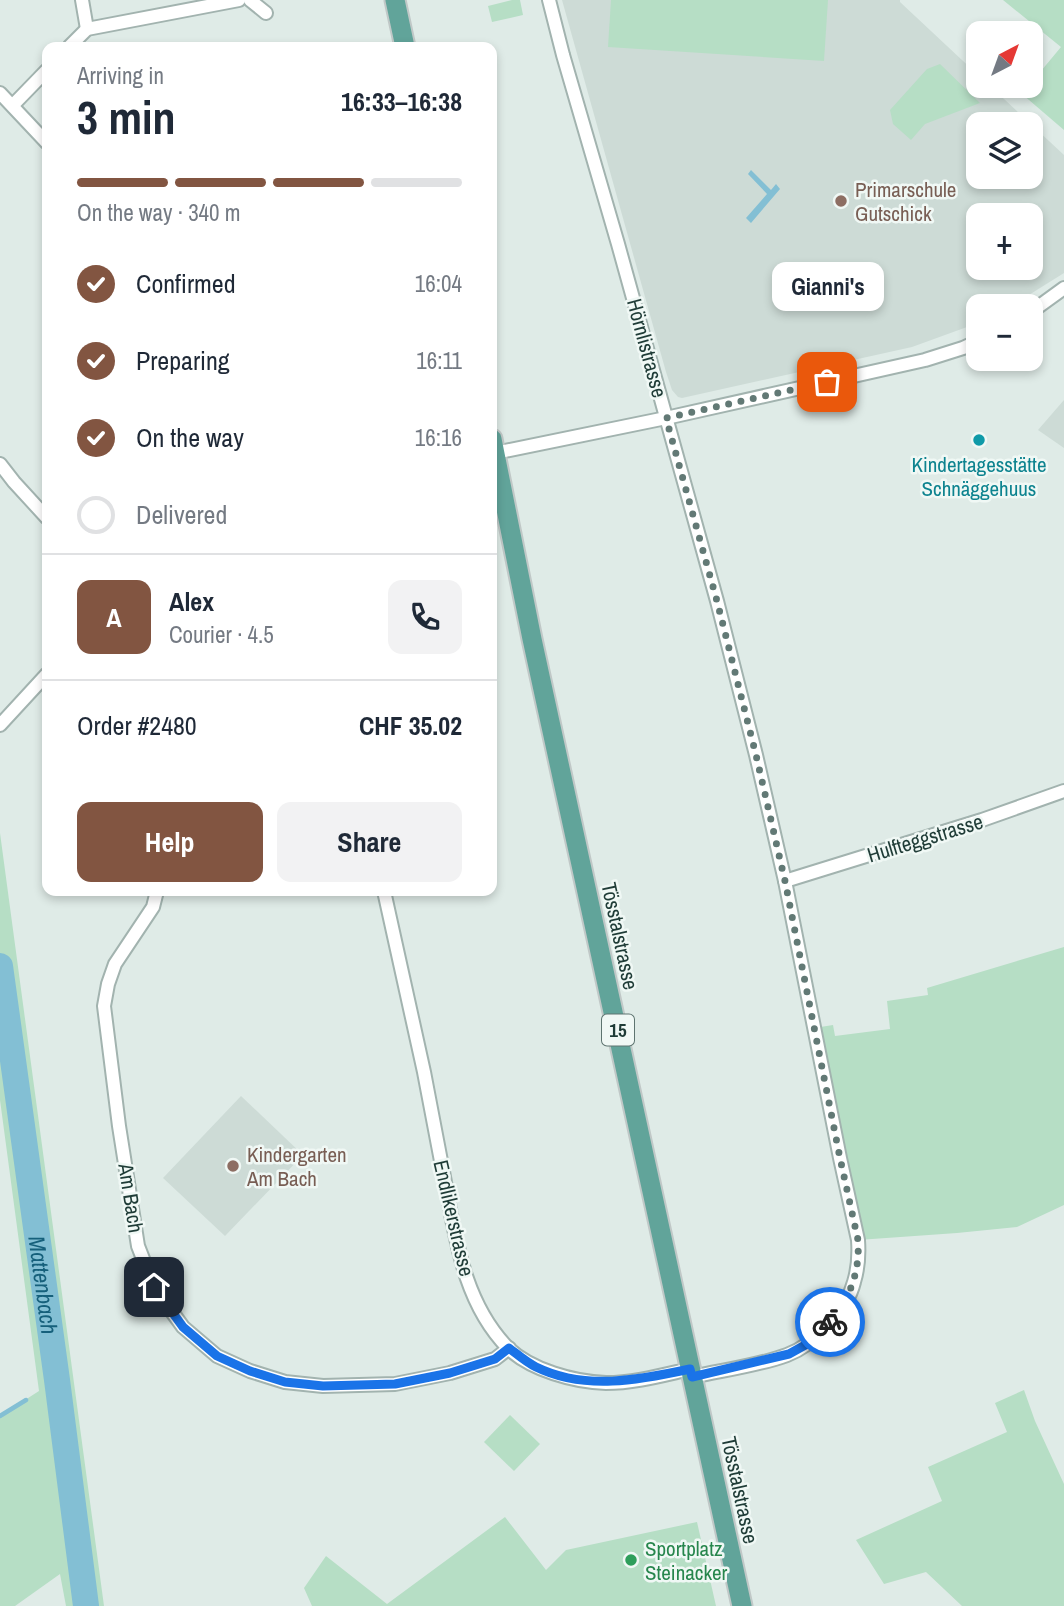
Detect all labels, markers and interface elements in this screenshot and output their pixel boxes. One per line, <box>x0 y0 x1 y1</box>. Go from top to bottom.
north arrow <box>966 21 1043 98</box>
map controls <box>966 21 1043 371</box>
text: Arriving in <box>77 60 164 91</box>
text: 16:33–16:38 <box>341 84 462 119</box>
text: 3 min <box>77 86 176 148</box>
button: layers <box>966 112 1043 189</box>
place label: Primarschule Gutschick <box>855 175 956 228</box>
marker: Primarschule Gutschick <box>833 193 849 209</box>
text: On the way · 340 m <box>77 197 241 228</box>
button: + <box>966 203 1043 280</box>
callout: Gianni's <box>771 263 883 312</box>
icon: check <box>77 265 115 303</box>
text: Confirmed <box>136 266 236 301</box>
text: 16:04 <box>415 268 462 299</box>
text: Gianni's <box>791 271 865 302</box>
button: − <box>966 294 1043 371</box>
street label: Hörnlistrasse <box>620 295 674 401</box>
icon: check <box>77 342 115 380</box>
text: Preparing <box>136 343 230 378</box>
text: 16:11 <box>416 345 462 376</box>
pin <box>797 352 857 412</box>
icon: bag <box>808 363 846 401</box>
icon: check <box>77 419 115 457</box>
text: On the way <box>136 420 244 455</box>
text: 16:16 <box>415 422 462 453</box>
marker: Kindertagesstätte Schnäggehuus <box>971 432 987 448</box>
place label: Kindertagesstätte Schnäggehuus <box>912 450 1047 503</box>
text: Delivered <box>136 497 227 532</box>
button: phone <box>388 580 462 654</box>
text: Alex <box>169 584 214 619</box>
text: A <box>106 600 122 635</box>
text: Courier · 4.5 <box>169 619 274 650</box>
text: Order #2480 <box>77 708 197 743</box>
text: CHF 35.02 <box>359 708 462 743</box>
button: Help <box>77 802 263 882</box>
button: Share <box>277 802 462 882</box>
street label: Hulfteggstrasse <box>864 807 986 869</box>
street label: Tösstalstrasse <box>594 880 646 992</box>
road number: 15 <box>602 1014 634 1046</box>
place label: Kindergarten Am Bach <box>246 1140 347 1193</box>
street label: Endlikerstrasse <box>427 1157 481 1279</box>
marker: Kindergarten Am Bach <box>225 1158 241 1174</box>
street label: Am Bach <box>111 1160 151 1235</box>
water label: Mattenbach <box>22 1234 66 1336</box>
pin <box>124 1257 184 1317</box>
icon: home <box>135 1268 173 1306</box>
courier <box>795 1287 865 1357</box>
icon: bike <box>811 1303 849 1341</box>
street label: Tösstalstrasse <box>714 1434 766 1546</box>
place label: Sportplatz Steinacker <box>645 1534 728 1587</box>
marker: Sportplatz Steinacker <box>623 1552 639 1568</box>

